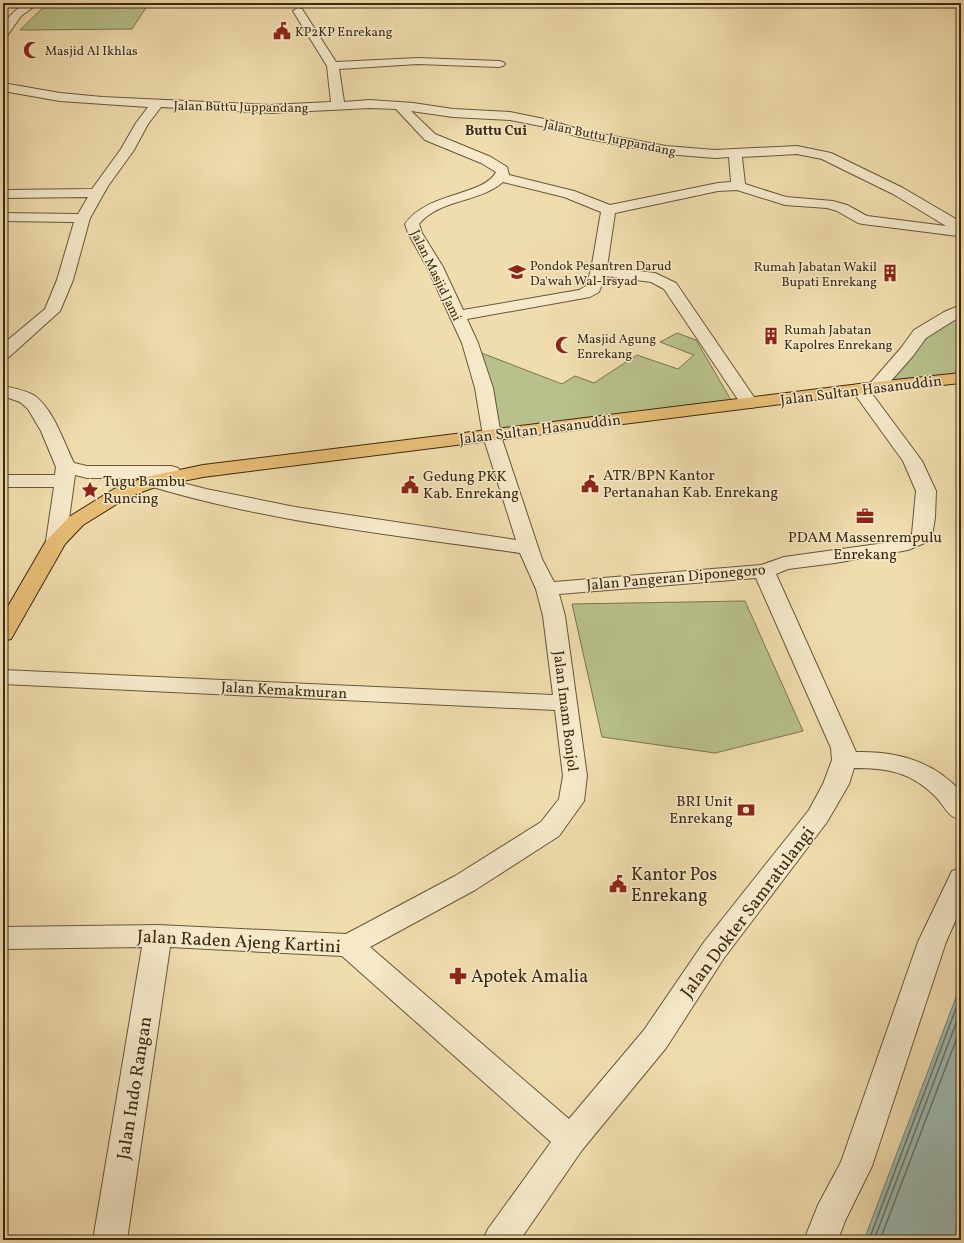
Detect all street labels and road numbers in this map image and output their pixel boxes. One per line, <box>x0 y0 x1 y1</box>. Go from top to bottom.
street label: Jalan Buttu Juppandang <box>173 98 309 118</box>
street label: Jalan Buttu Juppandang <box>542 116 678 162</box>
street label: Jalan Masjid Jami <box>405 227 465 325</box>
street label: Jalan Sultan Hasanuddin <box>779 371 943 412</box>
street label: Jalan Sultan Hasanuddin <box>458 410 622 451</box>
street label: Jalan Pangeran Diponegoro <box>586 560 767 597</box>
street label: Jalan Imam Bonjol <box>547 650 582 773</box>
street label: Jalan Kemakmuran <box>220 678 348 705</box>
street label: Jalan Dokter Samratulangi <box>675 822 821 1004</box>
street label: Jalan Raden Ajeng Kartini <box>136 925 342 960</box>
street label: Jalan Indo Rangan <box>112 1014 159 1162</box>

